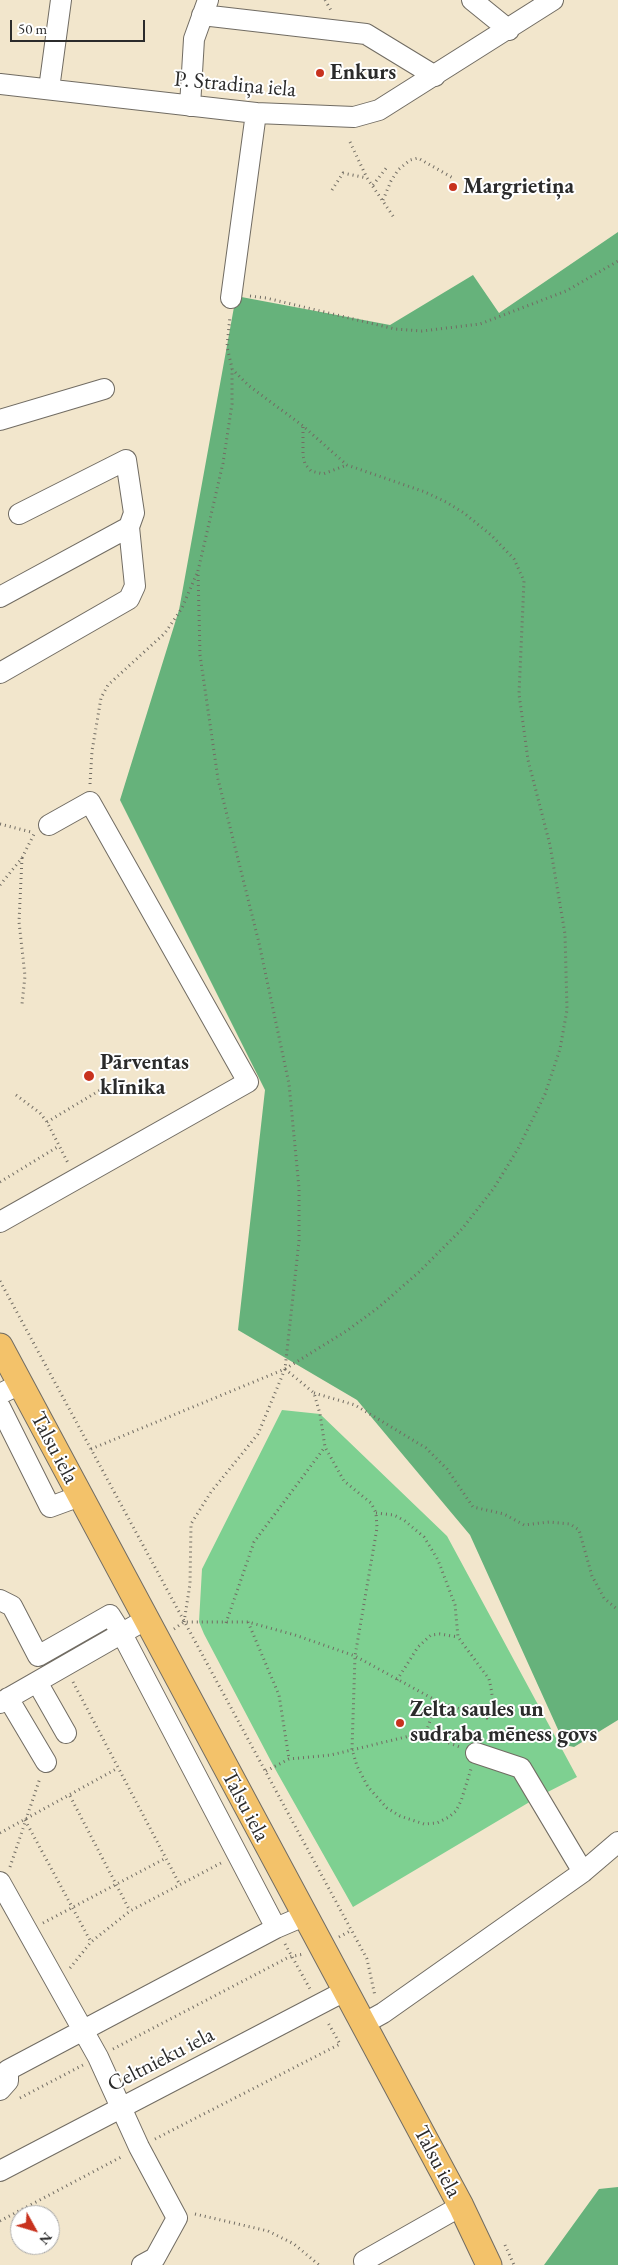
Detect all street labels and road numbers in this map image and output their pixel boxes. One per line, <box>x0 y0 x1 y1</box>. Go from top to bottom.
street label: P. Stradiņa iela <box>173 67 297 103</box>
street label: Talsu iela <box>24 1408 84 1488</box>
street label: Talsu iela <box>215 1766 275 1846</box>
street label: Celtnieku iela <box>103 2022 219 2098</box>
street label: Talsu iela <box>407 2122 467 2202</box>

